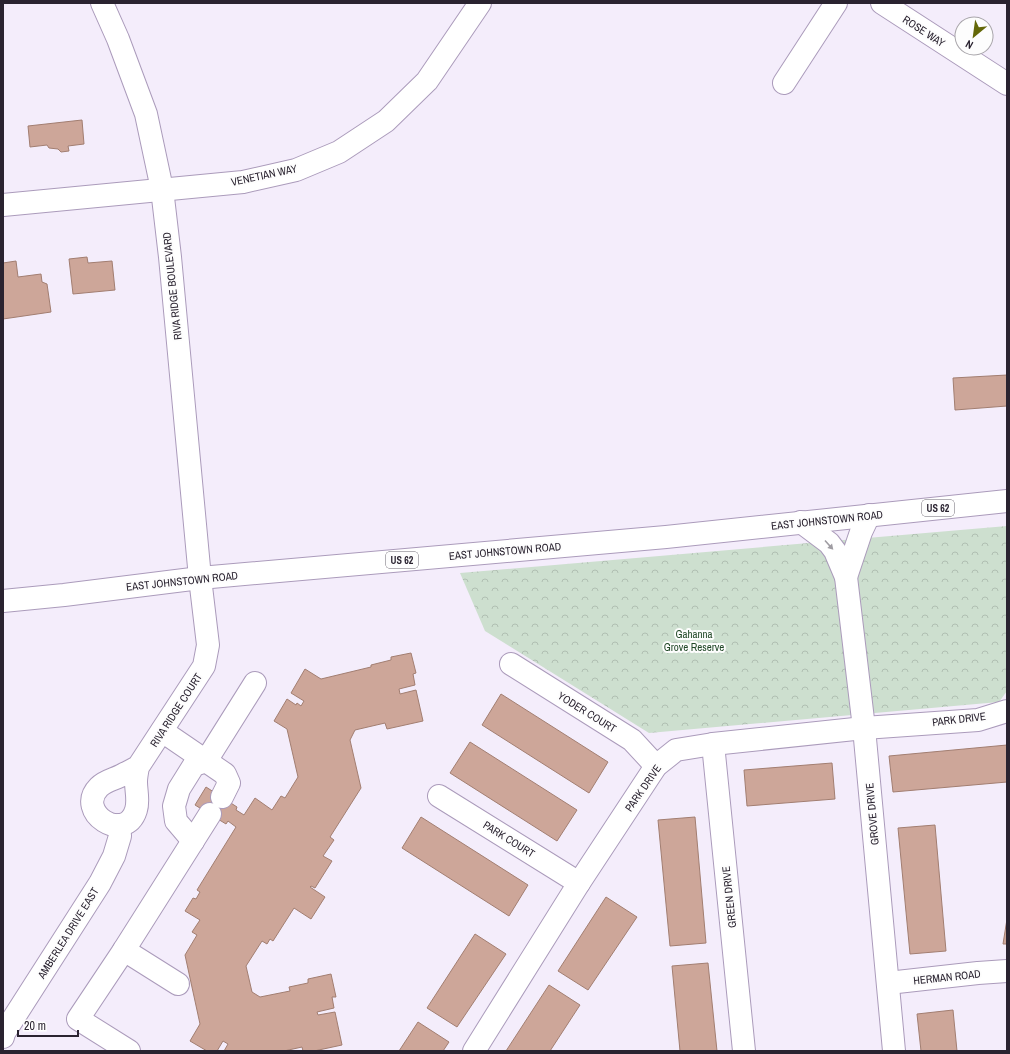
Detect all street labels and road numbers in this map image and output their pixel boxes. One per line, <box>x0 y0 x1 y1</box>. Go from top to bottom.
street label: ROSE WAY <box>900 12 948 50</box>
street label: VENETIAN WAY <box>230 161 298 189</box>
street label: RIVA RIDGE BOULEVARD <box>159 231 185 341</box>
road number: US 62 <box>922 500 954 516</box>
street label: EAST JOHNSTOWN ROAD <box>770 507 884 533</box>
street label: EAST JOHNSTOWN ROAD <box>448 539 562 563</box>
road number: US 62 <box>386 552 418 568</box>
street label: EAST JOHNSTOWN ROAD <box>125 568 239 594</box>
street label: RIVA RIDGE COURT <box>147 670 205 750</box>
street label: YODER COURT <box>555 688 619 736</box>
street label: PARK DRIVE <box>931 709 987 729</box>
street label: PARK DRIVE <box>622 762 664 814</box>
street label: GROVE DRIVE <box>862 782 882 846</box>
street label: PARK COURT <box>481 818 538 861</box>
street label: GREEN DRIVE <box>719 865 739 929</box>
street label: AMBERLEA DRIVE EAST <box>34 884 102 982</box>
street label: HERMAN ROAD <box>913 967 981 987</box>

